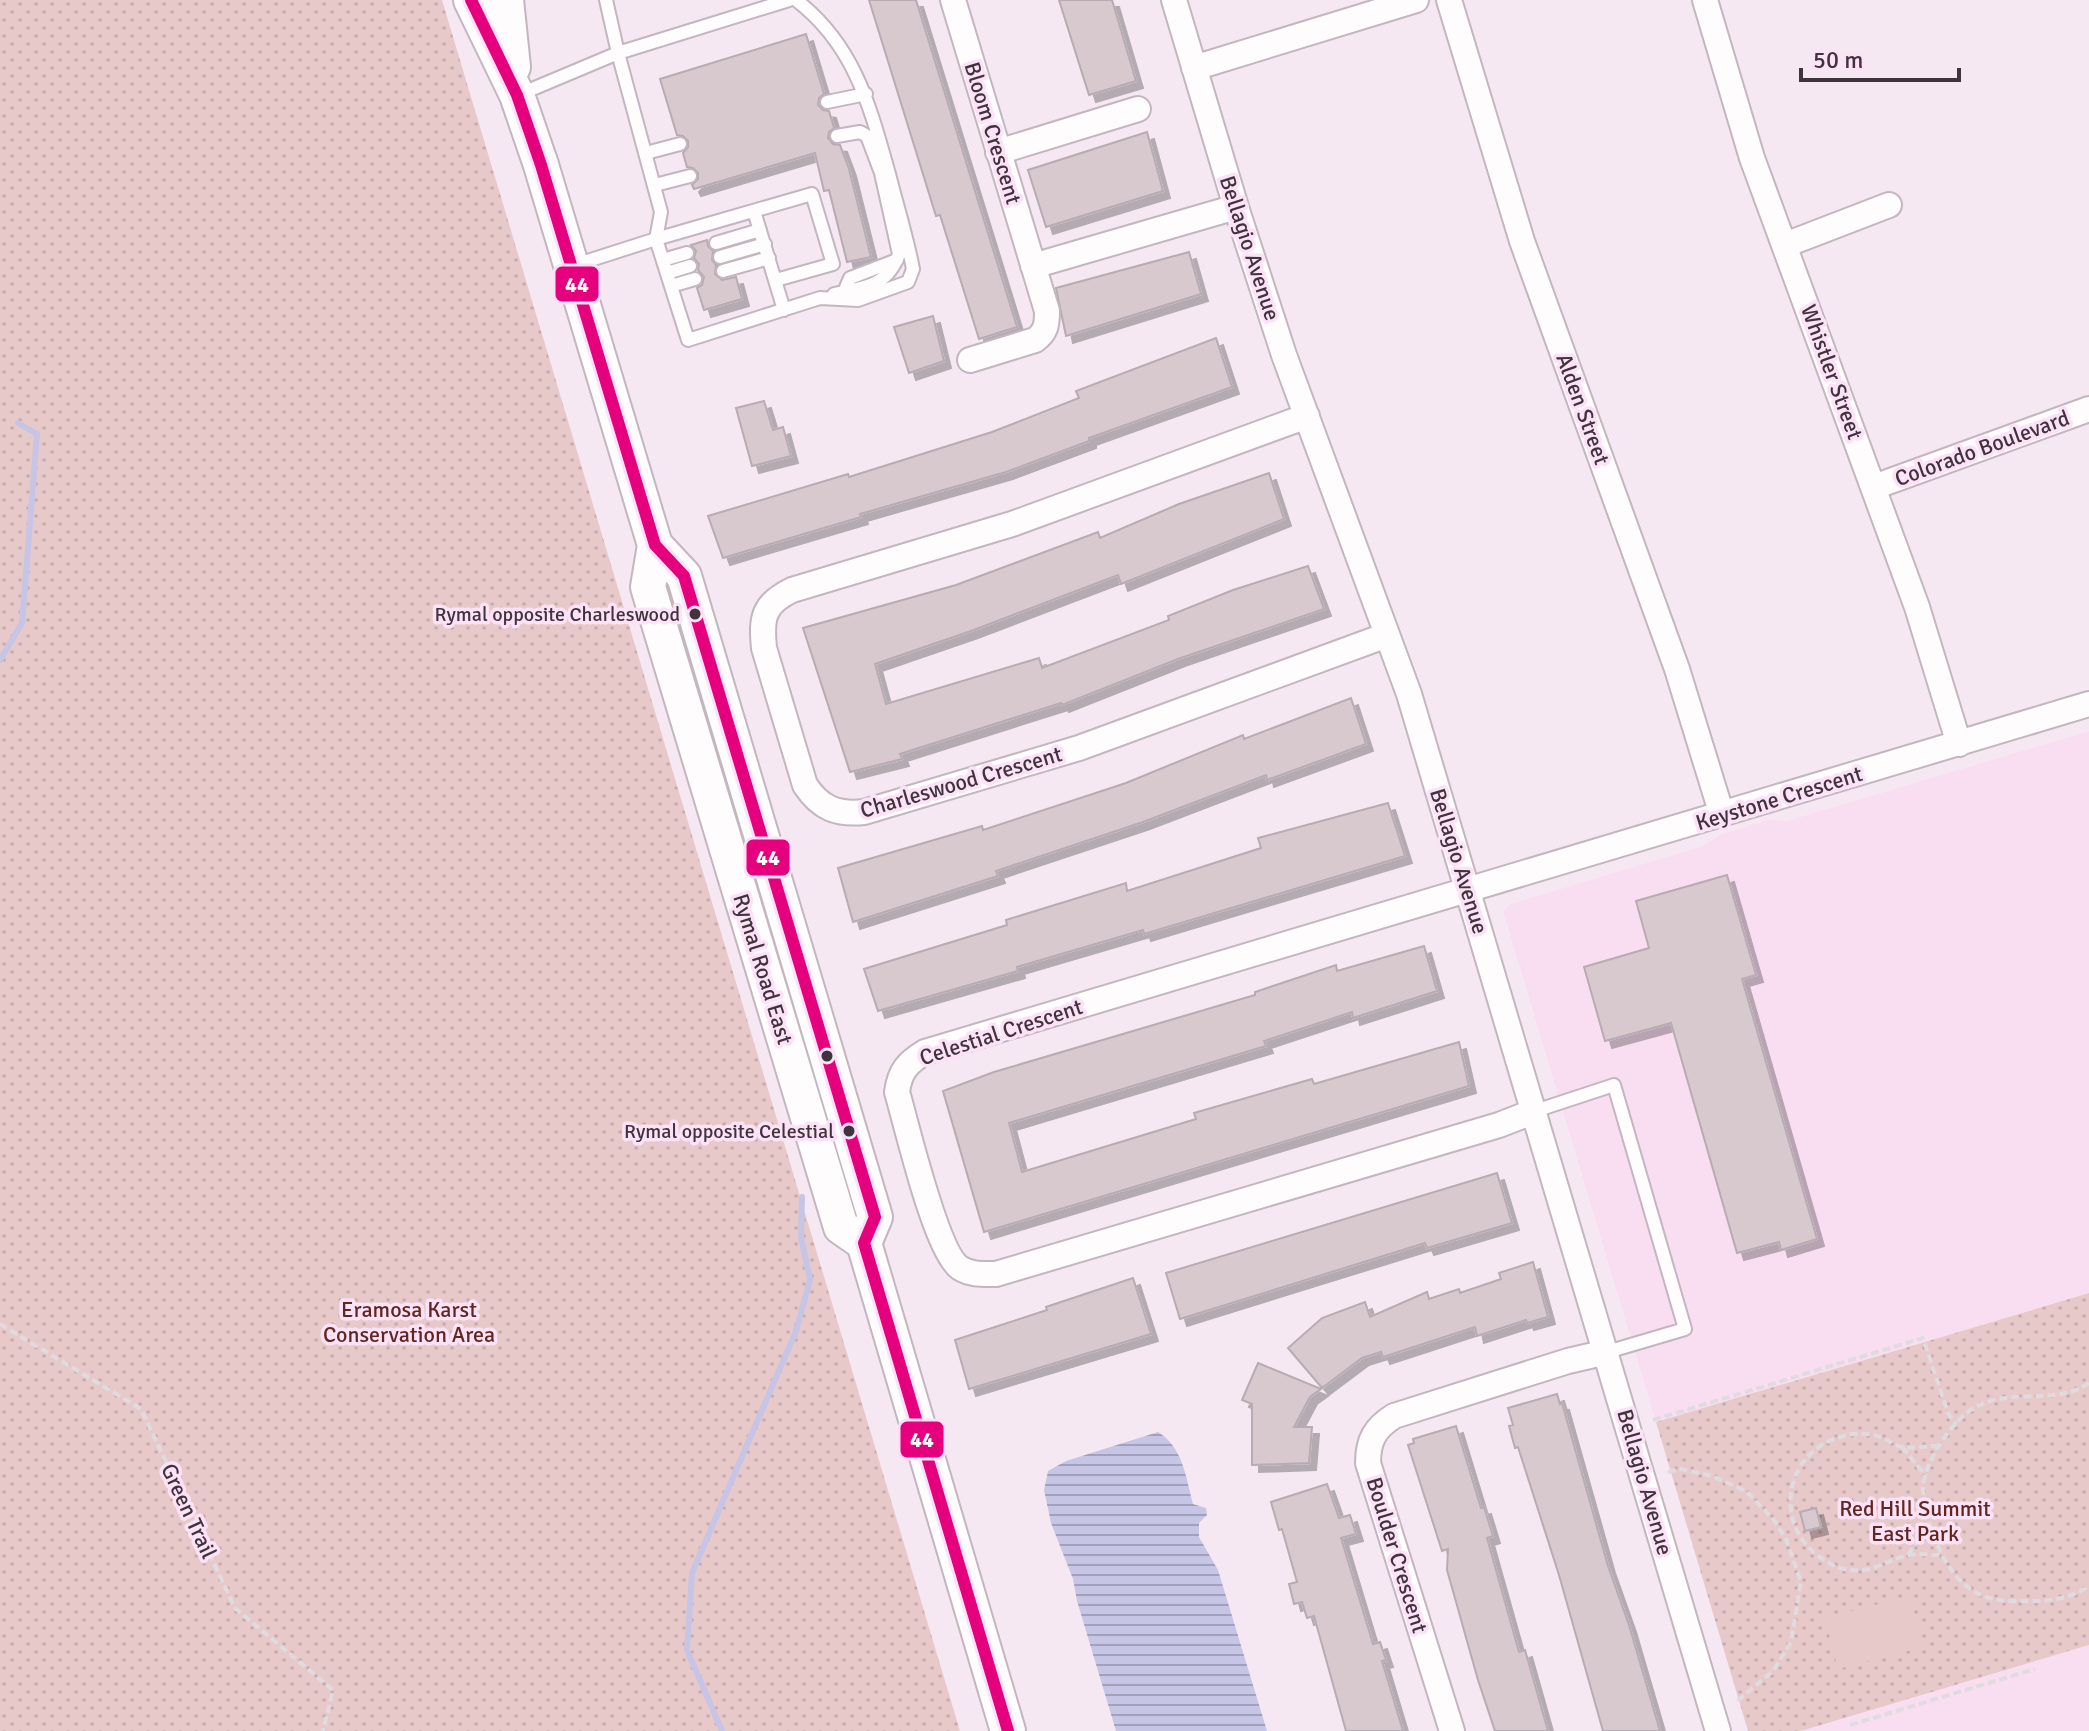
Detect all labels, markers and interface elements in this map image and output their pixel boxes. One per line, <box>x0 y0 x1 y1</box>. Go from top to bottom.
scale bar <box>1801 32 1959 82</box>
text: 50 m <box>1813 45 1863 75</box>
street label: Bloom Crescent <box>959 59 1028 208</box>
street label: Bellagio Avenue <box>1214 172 1286 324</box>
line badge: 44 <box>554 265 600 303</box>
text: 44 <box>565 271 589 298</box>
street label: Whistler Street <box>1795 301 1869 443</box>
street label: Alden Street <box>1550 350 1616 469</box>
street label: Colorado Boulevard <box>1891 404 2073 492</box>
place label: Rymal opposite Charleswood <box>434 602 680 627</box>
marker: Rymal opposite Charleswood <box>687 606 703 622</box>
street label: Charleswood Crescent <box>857 740 1065 824</box>
street label: Keystone Crescent <box>1692 760 1866 836</box>
street label: Bellagio Avenue <box>1424 785 1494 937</box>
line badge: 44 <box>745 838 791 877</box>
text: 44 <box>756 844 780 871</box>
street label: Rymal Road East <box>727 890 799 1048</box>
street label: Celestial Crescent <box>916 993 1086 1071</box>
unlabelled marker <box>819 1048 835 1064</box>
place label: Rymal opposite Celestial <box>624 1119 834 1144</box>
marker: Rymal opposite Celestial <box>841 1123 857 1139</box>
park label: Eramosa Karst Conservation Area <box>323 1296 495 1348</box>
street label: Bellagio Avenue <box>1611 1406 1679 1558</box>
line badge: 44 <box>899 1420 945 1459</box>
text: 44 <box>910 1426 934 1453</box>
street label: Green Trail <box>155 1459 223 1563</box>
street label: Boulder Crescent <box>1361 1474 1434 1636</box>
park label: Red Hill Summit East Park <box>1839 1495 1991 1547</box>

